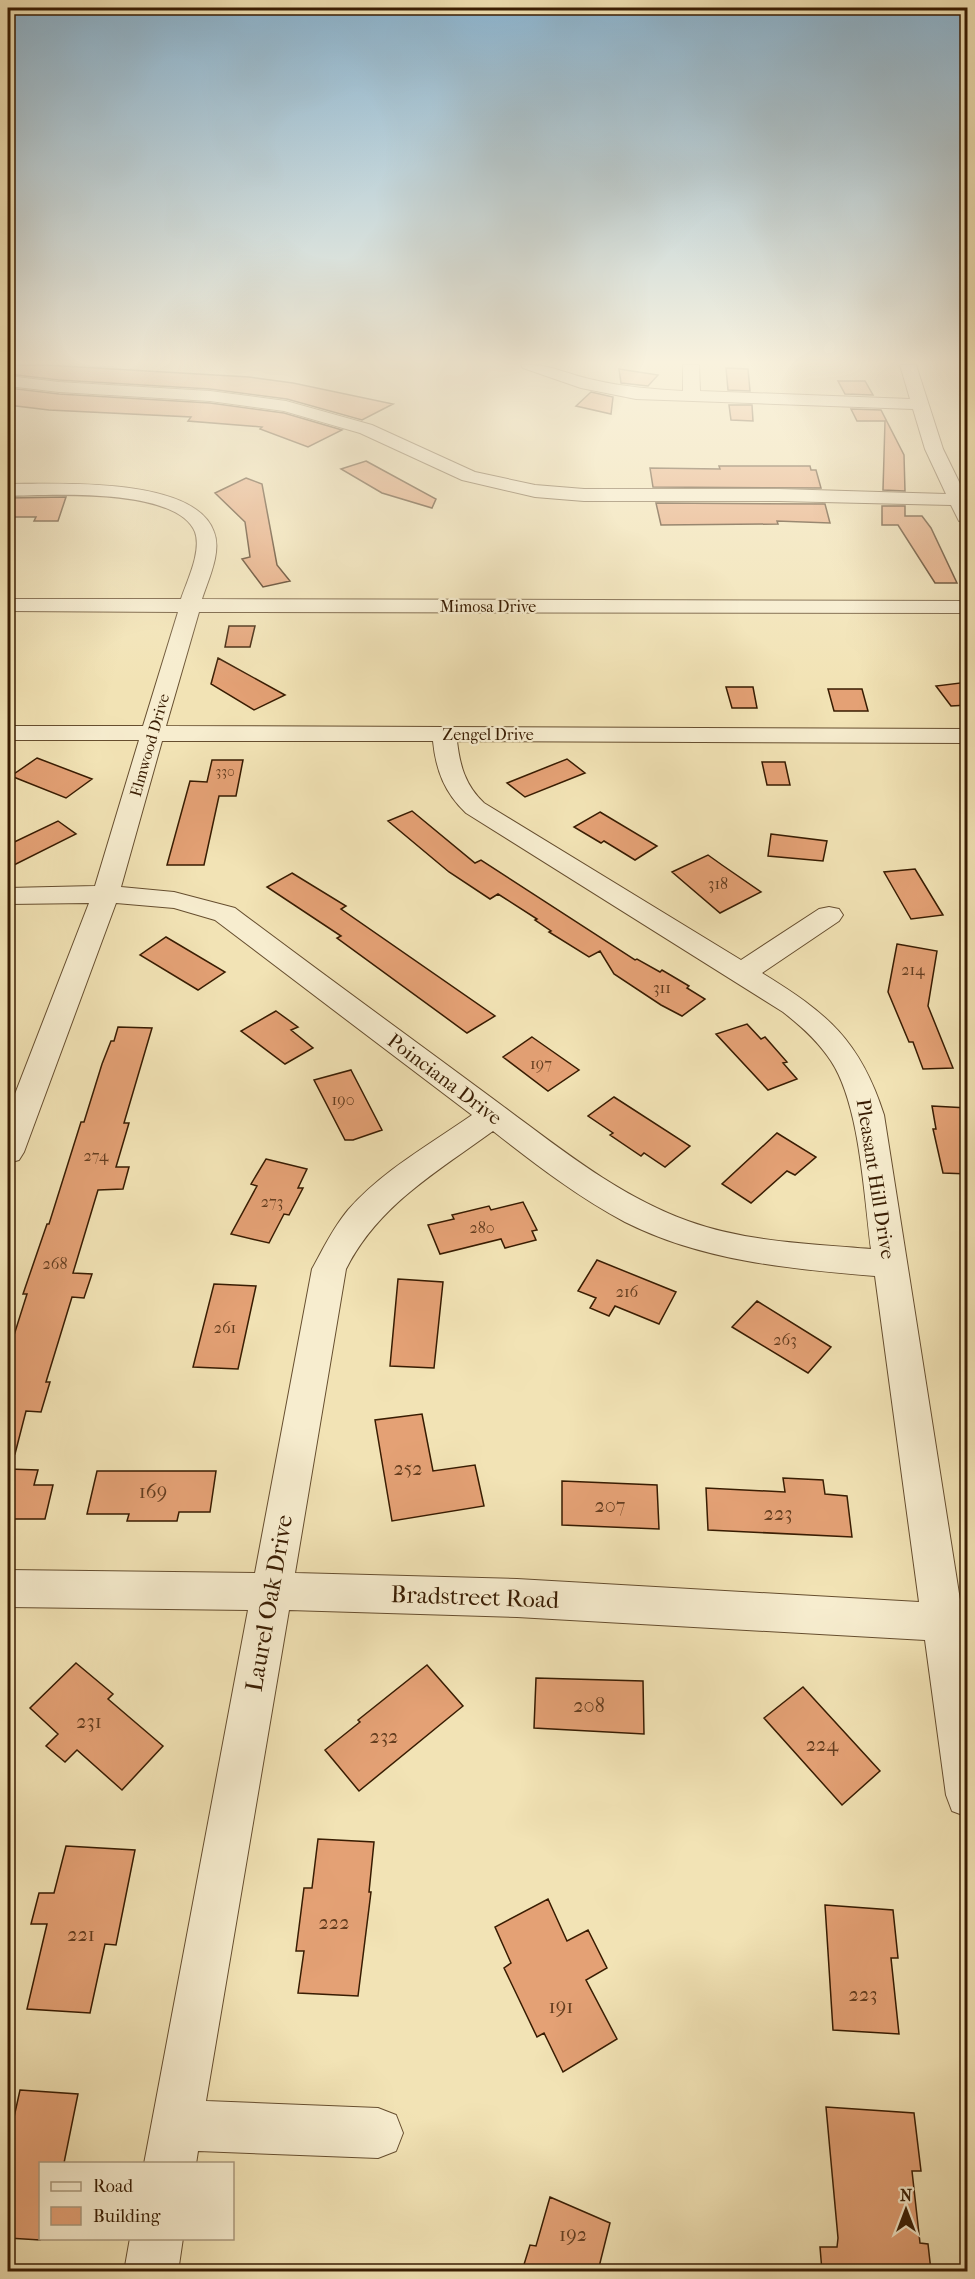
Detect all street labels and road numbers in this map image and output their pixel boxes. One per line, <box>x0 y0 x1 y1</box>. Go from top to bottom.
street label: Mimosa Drive <box>440 597 536 616</box>
street label: Elmwood Drive <box>126 691 173 799</box>
street label: Zengel Drive <box>442 725 534 744</box>
street label: Poinciana Drive <box>383 1029 506 1130</box>
street label: Pleasant Hill Drive <box>851 1097 900 1261</box>
street label: Laurel Oak Drive <box>240 1512 298 1694</box>
street label: Bradstreet Road <box>390 1580 561 1614</box>

